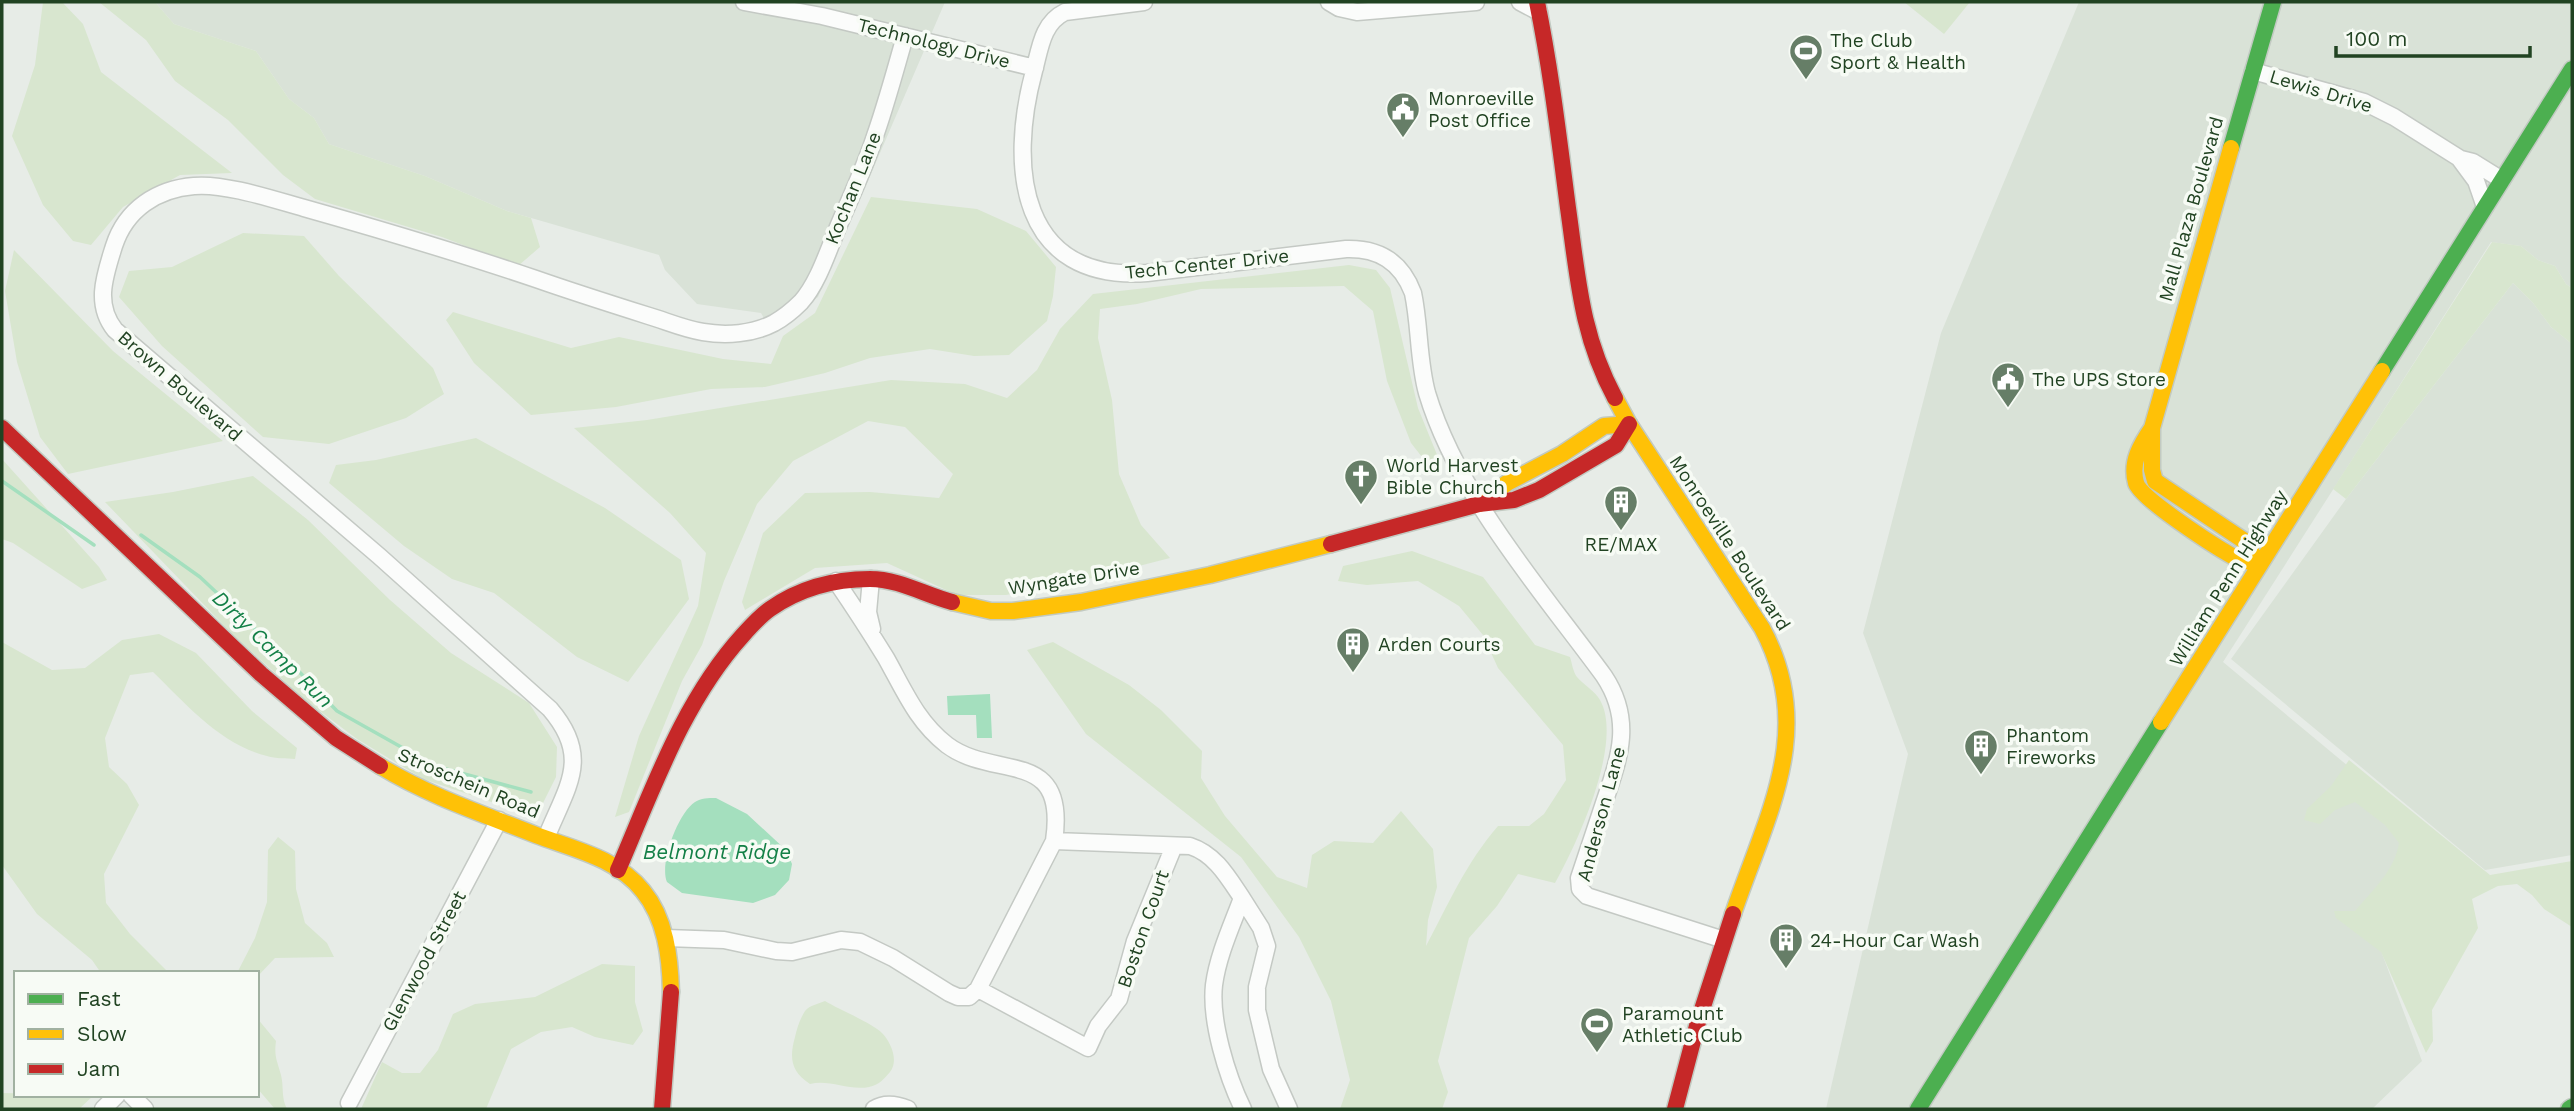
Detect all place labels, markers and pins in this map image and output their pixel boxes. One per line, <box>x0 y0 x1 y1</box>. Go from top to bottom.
place label: The Club Sport & Health <box>1830 29 1966 74</box>
sports icon: The Club Sport & Health <box>1787 32 1825 81</box>
place label: Monroeville Post Office <box>1428 87 1534 132</box>
public building icon: Monroeville Post Office <box>1384 90 1422 139</box>
public building icon: The UPS Store <box>1989 360 2027 409</box>
place label: The UPS Store <box>2032 368 2166 391</box>
place label: World Harvest Bible Church <box>1386 454 1518 499</box>
church icon: World Harvest Bible Church <box>1342 457 1380 506</box>
building icon: RE/MAX <box>1602 483 1640 532</box>
place label: RE/MAX <box>1585 533 1657 556</box>
building icon: Arden Courts <box>1334 625 1372 674</box>
place label: Arden Courts <box>1378 633 1500 656</box>
place label: Phantom Fireworks <box>2006 724 2096 769</box>
building icon: Phantom Fireworks <box>1962 727 2000 776</box>
building icon: 24-Hour Car Wash <box>1767 921 1805 970</box>
place label: 24-Hour Car Wash <box>1810 929 1980 952</box>
place label: Paramount Athletic Club <box>1622 1002 1743 1047</box>
sports icon: Paramount Athletic Club <box>1578 1005 1616 1054</box>

